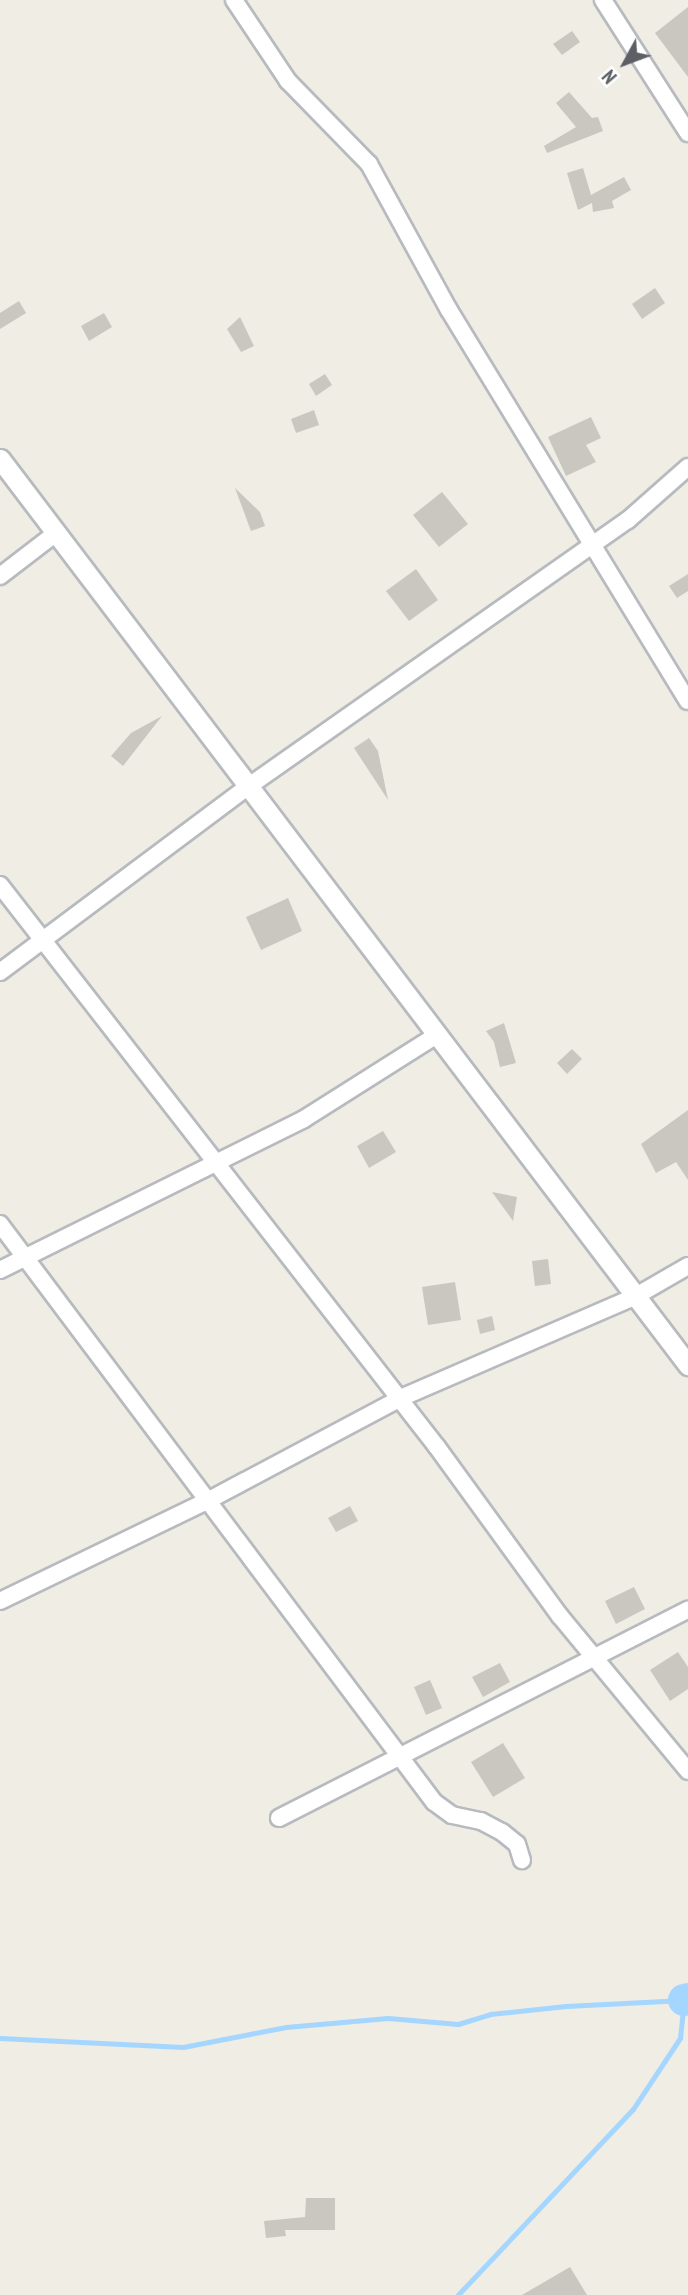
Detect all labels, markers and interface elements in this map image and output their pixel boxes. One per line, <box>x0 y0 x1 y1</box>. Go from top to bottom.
north arrow <box>590 28 660 98</box>
text: N <box>597 65 622 89</box>

